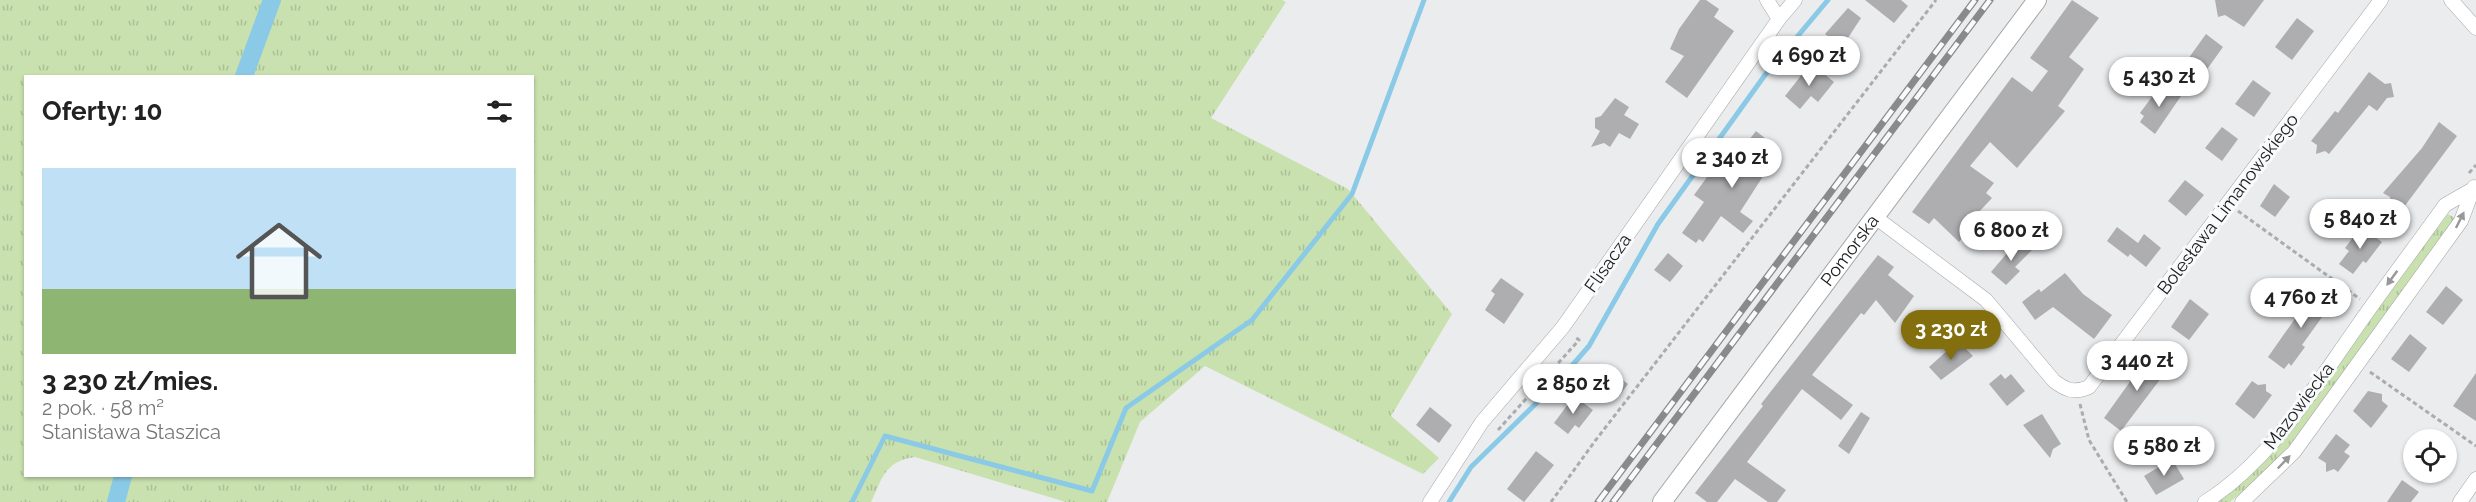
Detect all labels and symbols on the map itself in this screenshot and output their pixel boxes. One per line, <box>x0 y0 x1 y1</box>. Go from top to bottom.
pin: 4 690 zł <box>1747 36 1871 87</box>
pin: 5 430 zł <box>2097 57 2221 108</box>
street label: Bolesława Limanowskiego <box>2153 109 2303 298</box>
pin: 2 340 zł <box>1670 138 1794 189</box>
pin: 5 840 zł <box>2298 199 2422 250</box>
street label: Pomorska <box>1816 210 1883 290</box>
pin: 6 800 zł <box>1949 211 2073 262</box>
one-way arrow <box>2456 211 2465 228</box>
street label: Flisacza <box>1580 229 1635 296</box>
one-way arrow <box>2386 269 2398 285</box>
pin: 4 760 zł <box>2239 278 2363 329</box>
pin: 3 230 zł <box>1889 310 2013 361</box>
pin: 3 440 zł <box>2075 341 2199 392</box>
street label: Mazowiecka <box>2259 358 2338 453</box>
pin: 2 850 zł <box>1511 364 1635 415</box>
pin: 5 580 zł <box>2102 426 2226 477</box>
one-way arrow <box>2277 456 2291 470</box>

